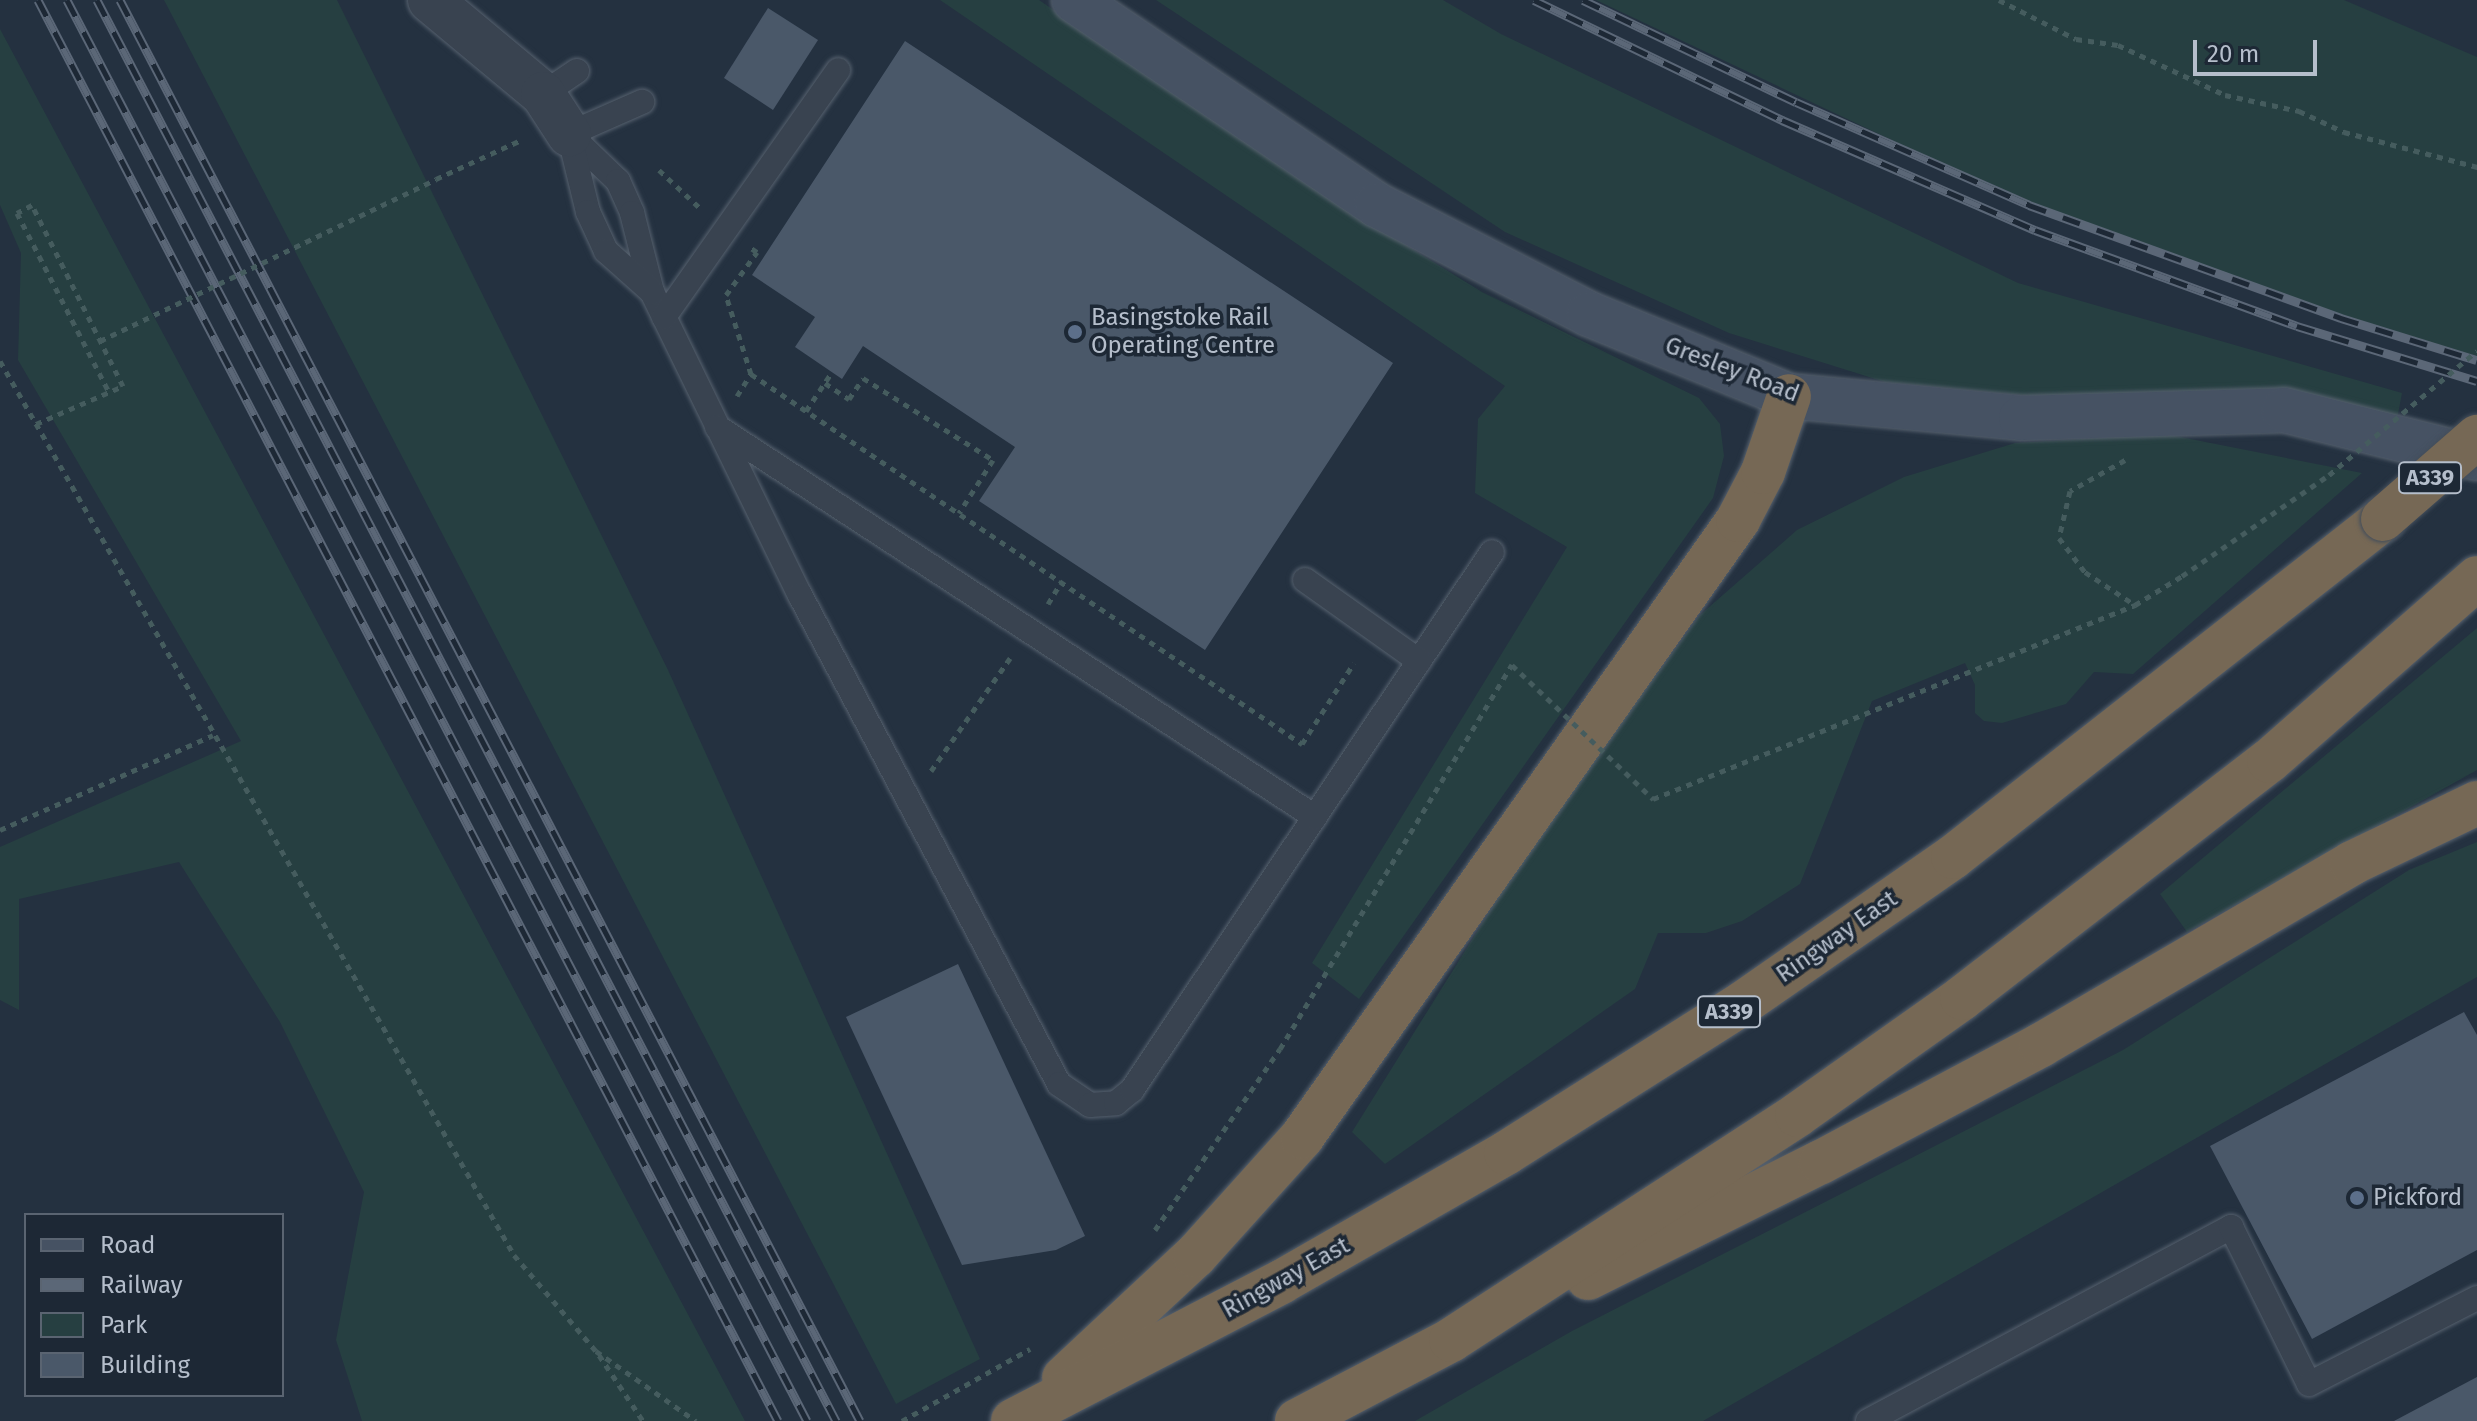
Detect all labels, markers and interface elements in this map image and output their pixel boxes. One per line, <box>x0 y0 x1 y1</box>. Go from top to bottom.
scale bar <box>2197 24 2321 74</box>
text: 20 m <box>2207 40 2259 68</box>
place label: Basingstoke Rail Operating Centre <box>1091 304 1275 360</box>
marker: Basingstoke Rail Operating Centre <box>1066 323 1084 341</box>
street label: Gresley Road <box>1661 331 1803 409</box>
road number: A339 <box>2398 460 2462 496</box>
street label: Ringway East <box>1771 885 1903 989</box>
road number: A339 <box>1697 994 1761 1030</box>
place label: Pickford <box>2373 1184 2462 1212</box>
marker: Pickford <box>2348 1189 2366 1207</box>
legend <box>24 1213 284 1397</box>
text: Road <box>100 1231 155 1259</box>
street label: Ringway East <box>1217 1231 1355 1325</box>
text: Railway <box>100 1271 183 1299</box>
text: Park <box>100 1311 147 1339</box>
text: Building <box>100 1351 190 1379</box>

